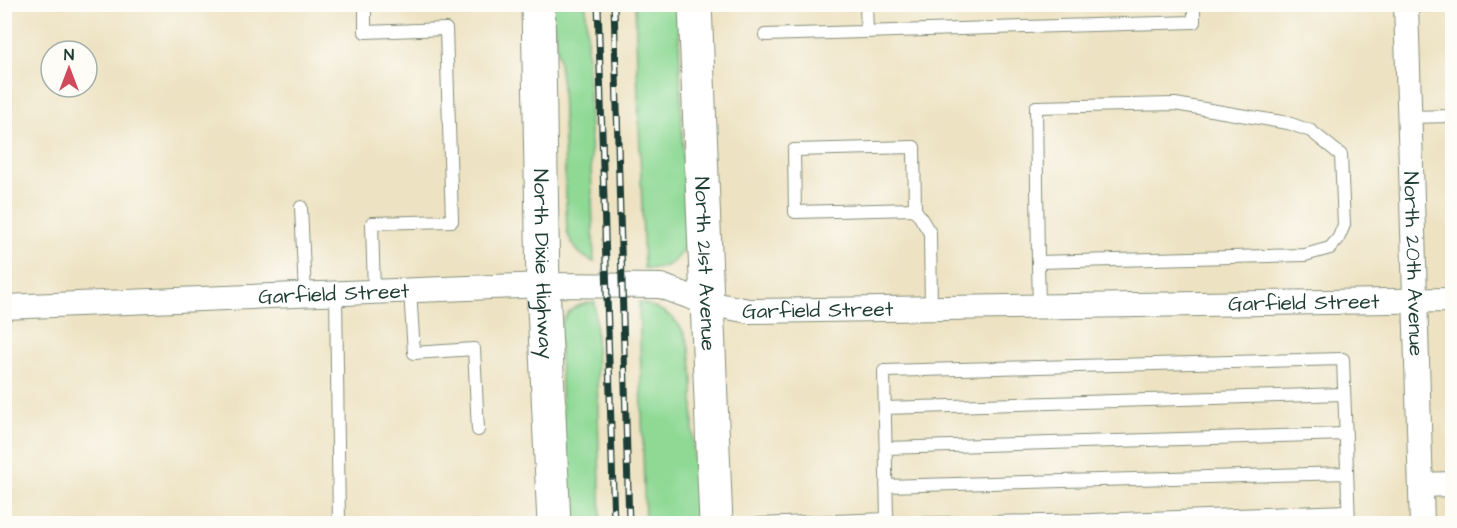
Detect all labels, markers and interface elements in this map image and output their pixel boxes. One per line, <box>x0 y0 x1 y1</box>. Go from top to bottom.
north arrow <box>39 39 99 99</box>
text: N <box>64 44 74 66</box>
street label: North Dixie Highway <box>526 169 560 360</box>
street label: North 20th Avenue <box>1396 171 1431 357</box>
street label: North 21st Avenue <box>687 176 723 352</box>
street label: Garfield Street <box>258 276 410 312</box>
street label: Garfield Street <box>1228 287 1380 319</box>
street label: Garfield Street <box>742 295 894 326</box>

